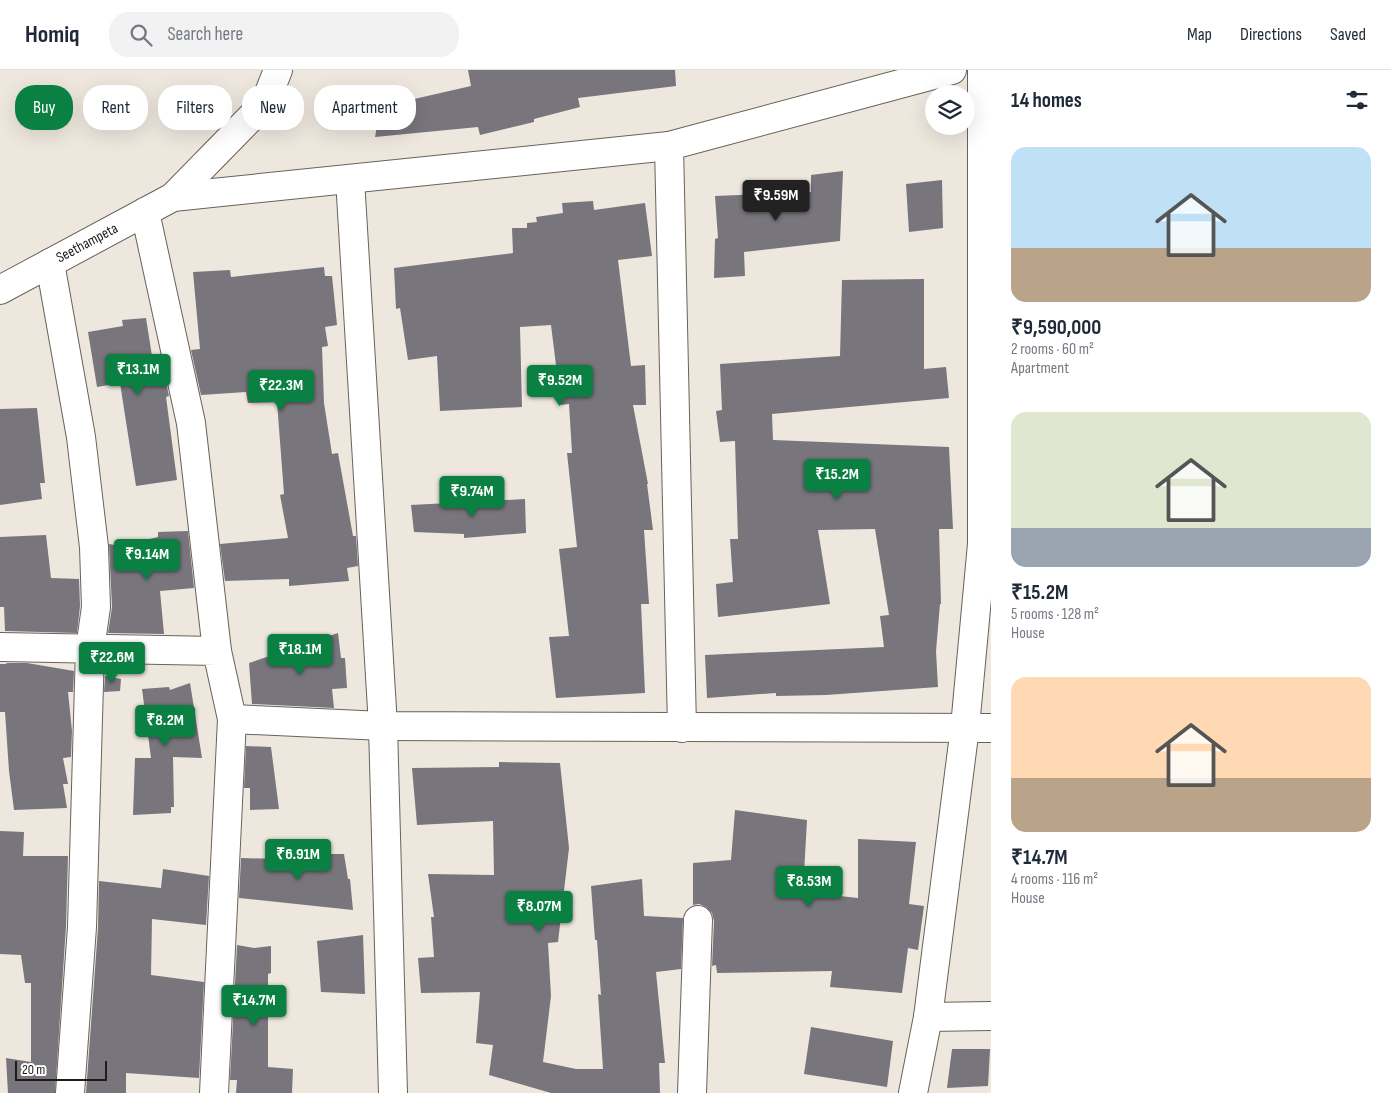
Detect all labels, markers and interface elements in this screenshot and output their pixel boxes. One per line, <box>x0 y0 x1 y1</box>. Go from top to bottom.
search box <box>109 12 459 57</box>
text: Homiq <box>25 20 79 49</box>
icon: search <box>127 21 155 49</box>
text: Search here <box>167 23 243 46</box>
text: Map <box>1187 24 1212 45</box>
text: Directions <box>1240 24 1302 45</box>
text: Saved <box>1330 24 1366 45</box>
chip: Buy <box>15 85 73 130</box>
chip: Rent <box>83 85 148 130</box>
chip: Filters <box>158 85 232 130</box>
chip: New <box>242 85 304 130</box>
chip: Apartment <box>314 85 416 130</box>
map controls <box>925 85 975 135</box>
button: layers <box>925 85 975 135</box>
icon: filters <box>1343 86 1371 114</box>
text: 14 homes <box>1011 88 1082 113</box>
pin: ₹9.59M <box>735 180 817 222</box>
icon: home <box>1146 180 1236 270</box>
text: ₹9.59M <box>754 186 798 205</box>
street label: Seethampeta <box>53 219 121 267</box>
text: ₹9,590,000 <box>1011 315 1101 340</box>
text: 2 rooms · 60 m² <box>1011 340 1094 359</box>
pin: ₹13.1M <box>97 354 179 396</box>
text: Apartment <box>1011 359 1069 378</box>
text: ₹13.1M <box>117 360 159 379</box>
pin: ₹9.52M <box>519 364 601 407</box>
pin: ₹22.3M <box>240 370 322 412</box>
text: ₹9.52M <box>538 371 582 390</box>
text: ₹22.3M <box>259 376 303 395</box>
icon: home <box>1146 445 1236 535</box>
pin: ₹15.2M <box>796 458 878 501</box>
text: ₹15.2M <box>815 465 859 484</box>
pin: ₹9.74M <box>431 476 513 518</box>
text: ₹9.74M <box>450 482 494 501</box>
pin: ₹9.14M <box>106 538 188 581</box>
text: ₹9.14M <box>125 545 169 564</box>
text: ₹15.2M <box>1011 580 1068 605</box>
text: 5 rooms · 128 m² <box>1011 605 1099 624</box>
text: House <box>1011 624 1045 643</box>
pin: ₹18.1M <box>259 634 341 676</box>
text: ₹18.1M <box>278 640 322 659</box>
pin: ₹22.6M <box>71 642 153 684</box>
text: ₹22.6M <box>90 648 134 667</box>
pin: ₹8.2M <box>130 704 200 747</box>
icon: home <box>1146 710 1236 800</box>
text: ₹8.2M <box>146 711 184 730</box>
pin: ₹6.91M <box>257 838 339 881</box>
text: ₹6.91M <box>276 845 320 864</box>
text: ₹14.7M <box>1011 845 1068 870</box>
pin: ₹8.53M <box>768 866 850 908</box>
text: 4 rooms · 116 m² <box>1011 870 1098 889</box>
text: ₹8.53M <box>787 872 831 891</box>
text: House <box>1011 889 1045 908</box>
pin: ₹8.07M <box>498 890 580 933</box>
text: ₹8.07M <box>517 897 561 916</box>
pin: ₹14.7M <box>213 984 295 1027</box>
text: ₹14.7M <box>232 991 276 1010</box>
scale bar <box>15 1058 108 1081</box>
text: 20 m <box>22 1061 45 1078</box>

